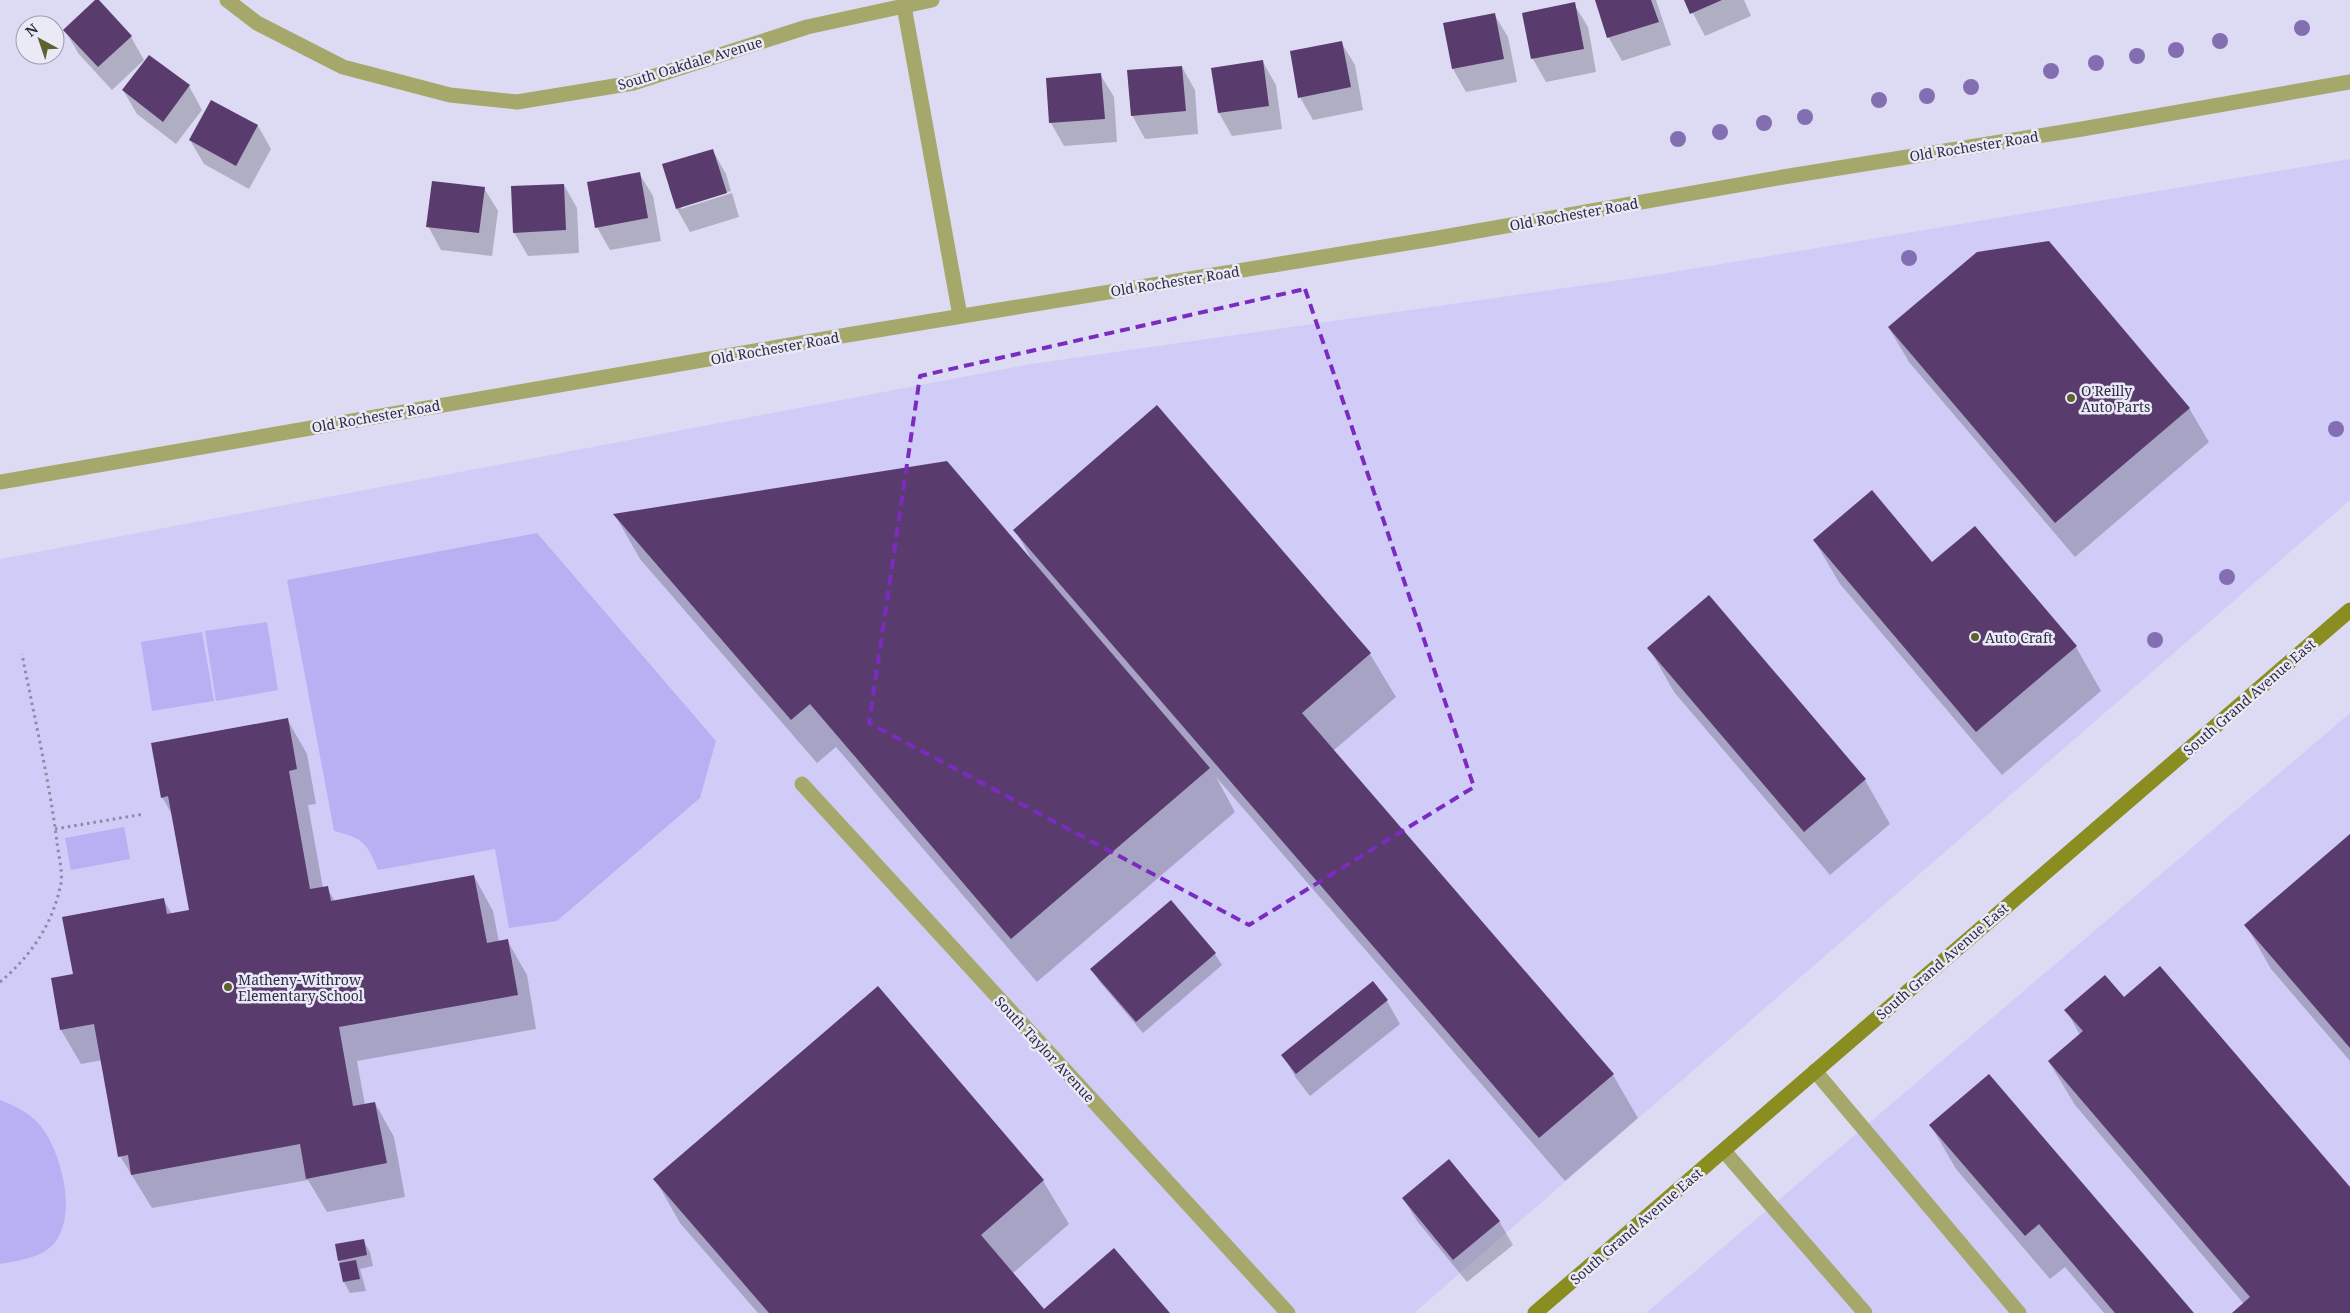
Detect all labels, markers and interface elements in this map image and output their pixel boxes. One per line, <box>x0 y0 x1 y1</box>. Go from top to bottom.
north arrow <box>15 15 65 65</box>
text: N <box>21 19 42 40</box>
street label: South Oakdale Avenue <box>615 32 765 94</box>
street label: Old Rochester Road <box>1908 126 2040 166</box>
street label: Old Rochester Road <box>1508 193 1640 235</box>
street label: Old Rochester Road <box>1109 261 1241 301</box>
street label: Old Rochester Road <box>709 327 841 369</box>
place label: O'Reilly Auto Parts <box>2081 381 2150 416</box>
marker: O'Reilly Auto Parts <box>2065 392 2077 404</box>
street label: Old Rochester Road <box>310 395 442 437</box>
place label: Auto Craft <box>1985 628 2053 647</box>
marker: Auto Craft <box>1969 631 1981 643</box>
street label: South Grand Avenue East <box>2179 634 2319 760</box>
street label: South Grand Avenue East <box>1872 898 2012 1024</box>
place label: Matheny-Withrow Elementary School <box>238 970 364 1005</box>
marker: Matheny-Withrow Elementary School <box>222 981 234 993</box>
street label: South Taylor Avenue <box>991 992 1099 1106</box>
street label: South Grand Avenue East <box>1566 1163 1706 1289</box>

